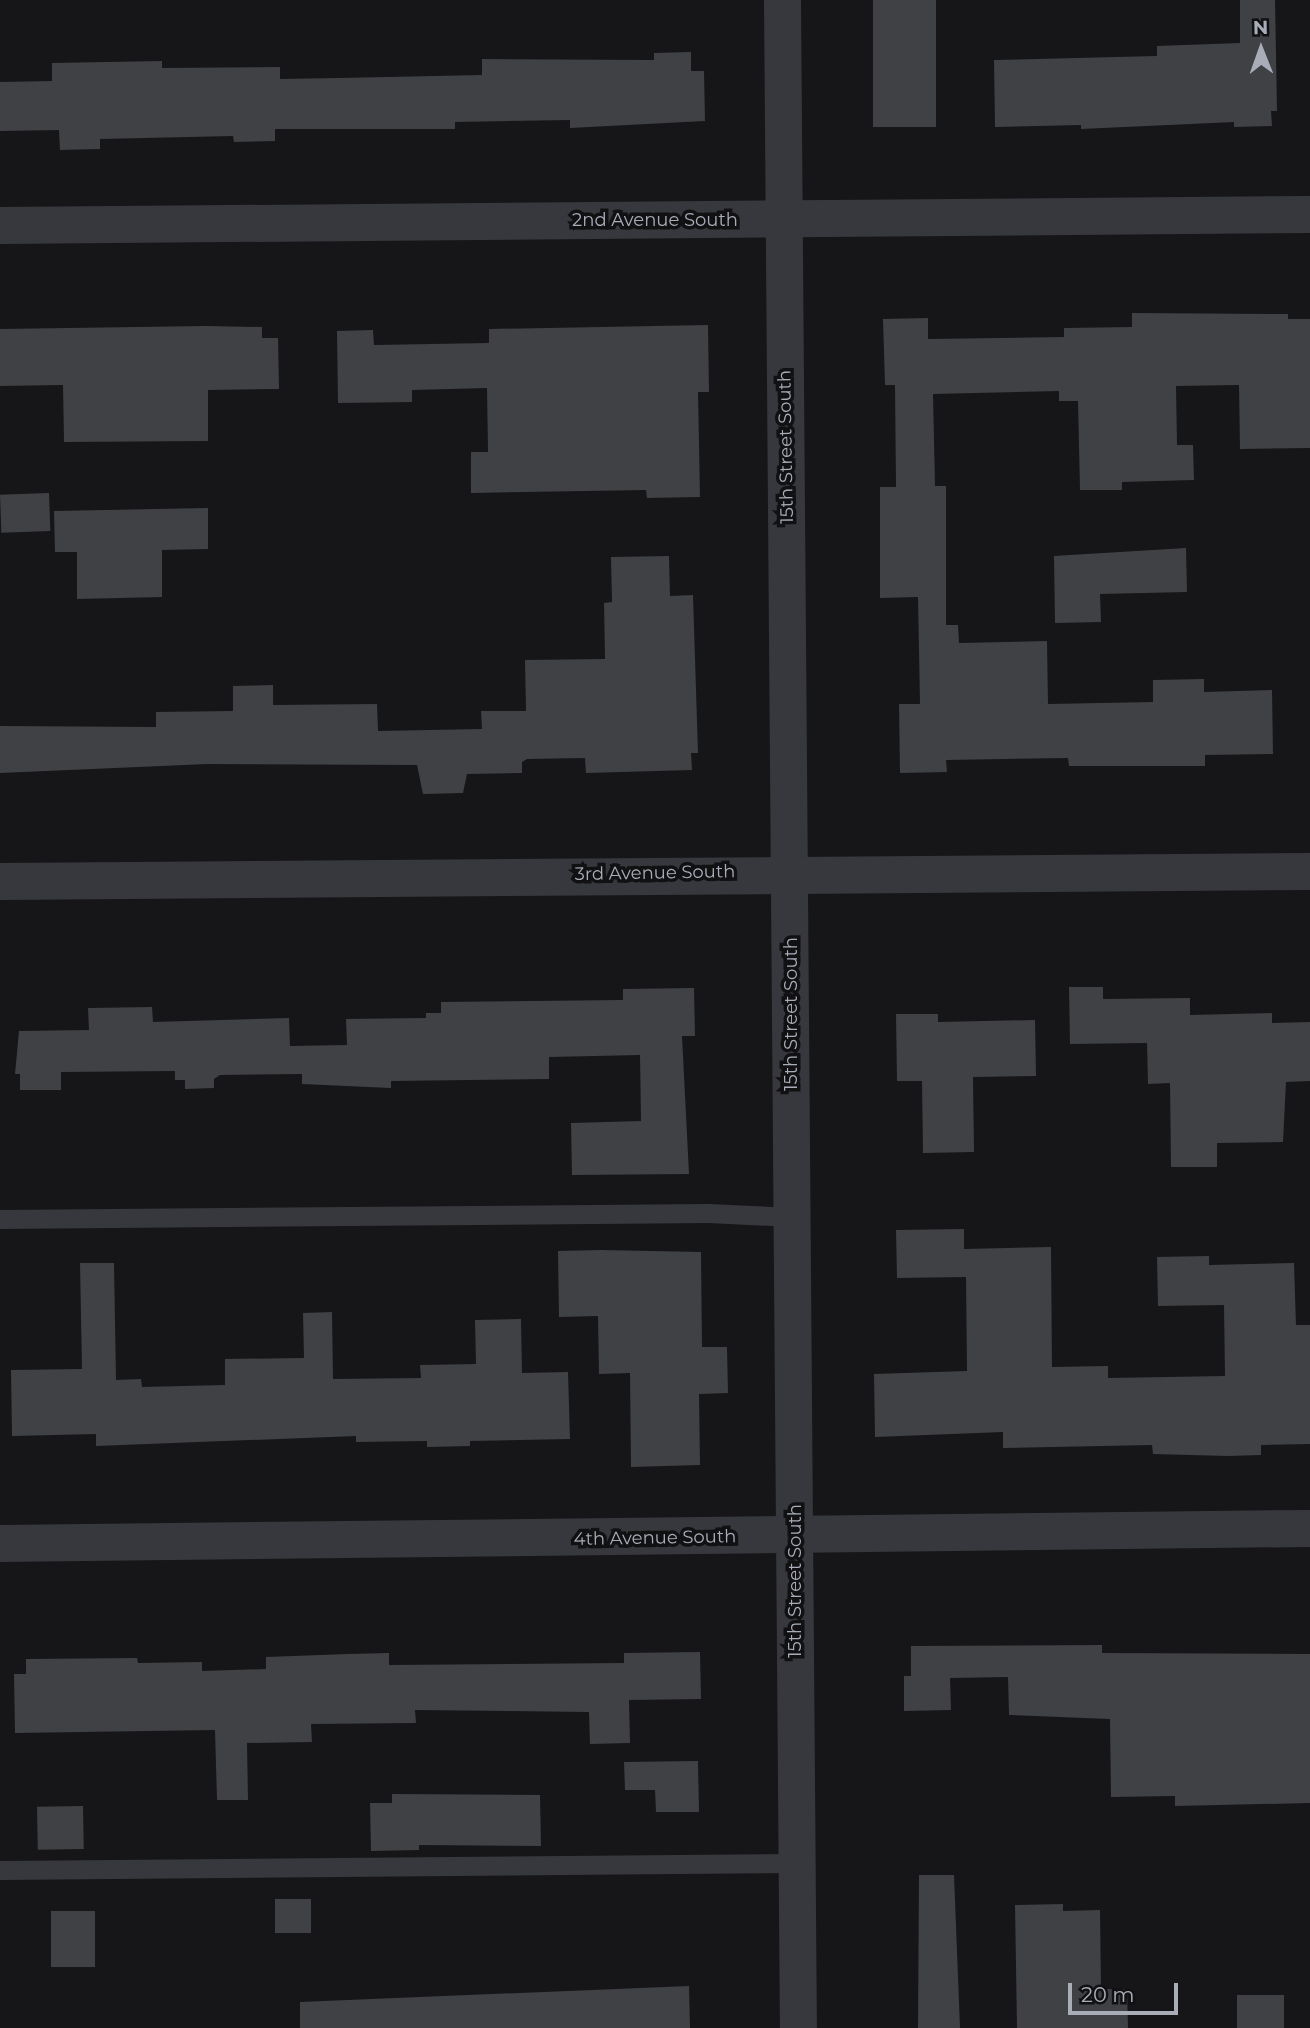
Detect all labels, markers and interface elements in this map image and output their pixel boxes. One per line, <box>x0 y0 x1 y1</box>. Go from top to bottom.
north arrow <box>1226 14 1296 84</box>
text: N <box>1253 16 1268 39</box>
street label: 2nd Avenue South <box>572 209 738 231</box>
street label: 15th Street South <box>774 370 798 524</box>
street label: 3rd Avenue South <box>575 861 735 885</box>
street label: 15th Street South <box>780 937 802 1091</box>
street label: 15th Street South <box>784 1504 806 1658</box>
street label: 4th Avenue South <box>573 1526 737 1550</box>
scale bar <box>1072 1968 1182 2012</box>
text: 20 m <box>1081 1982 1135 2007</box>

